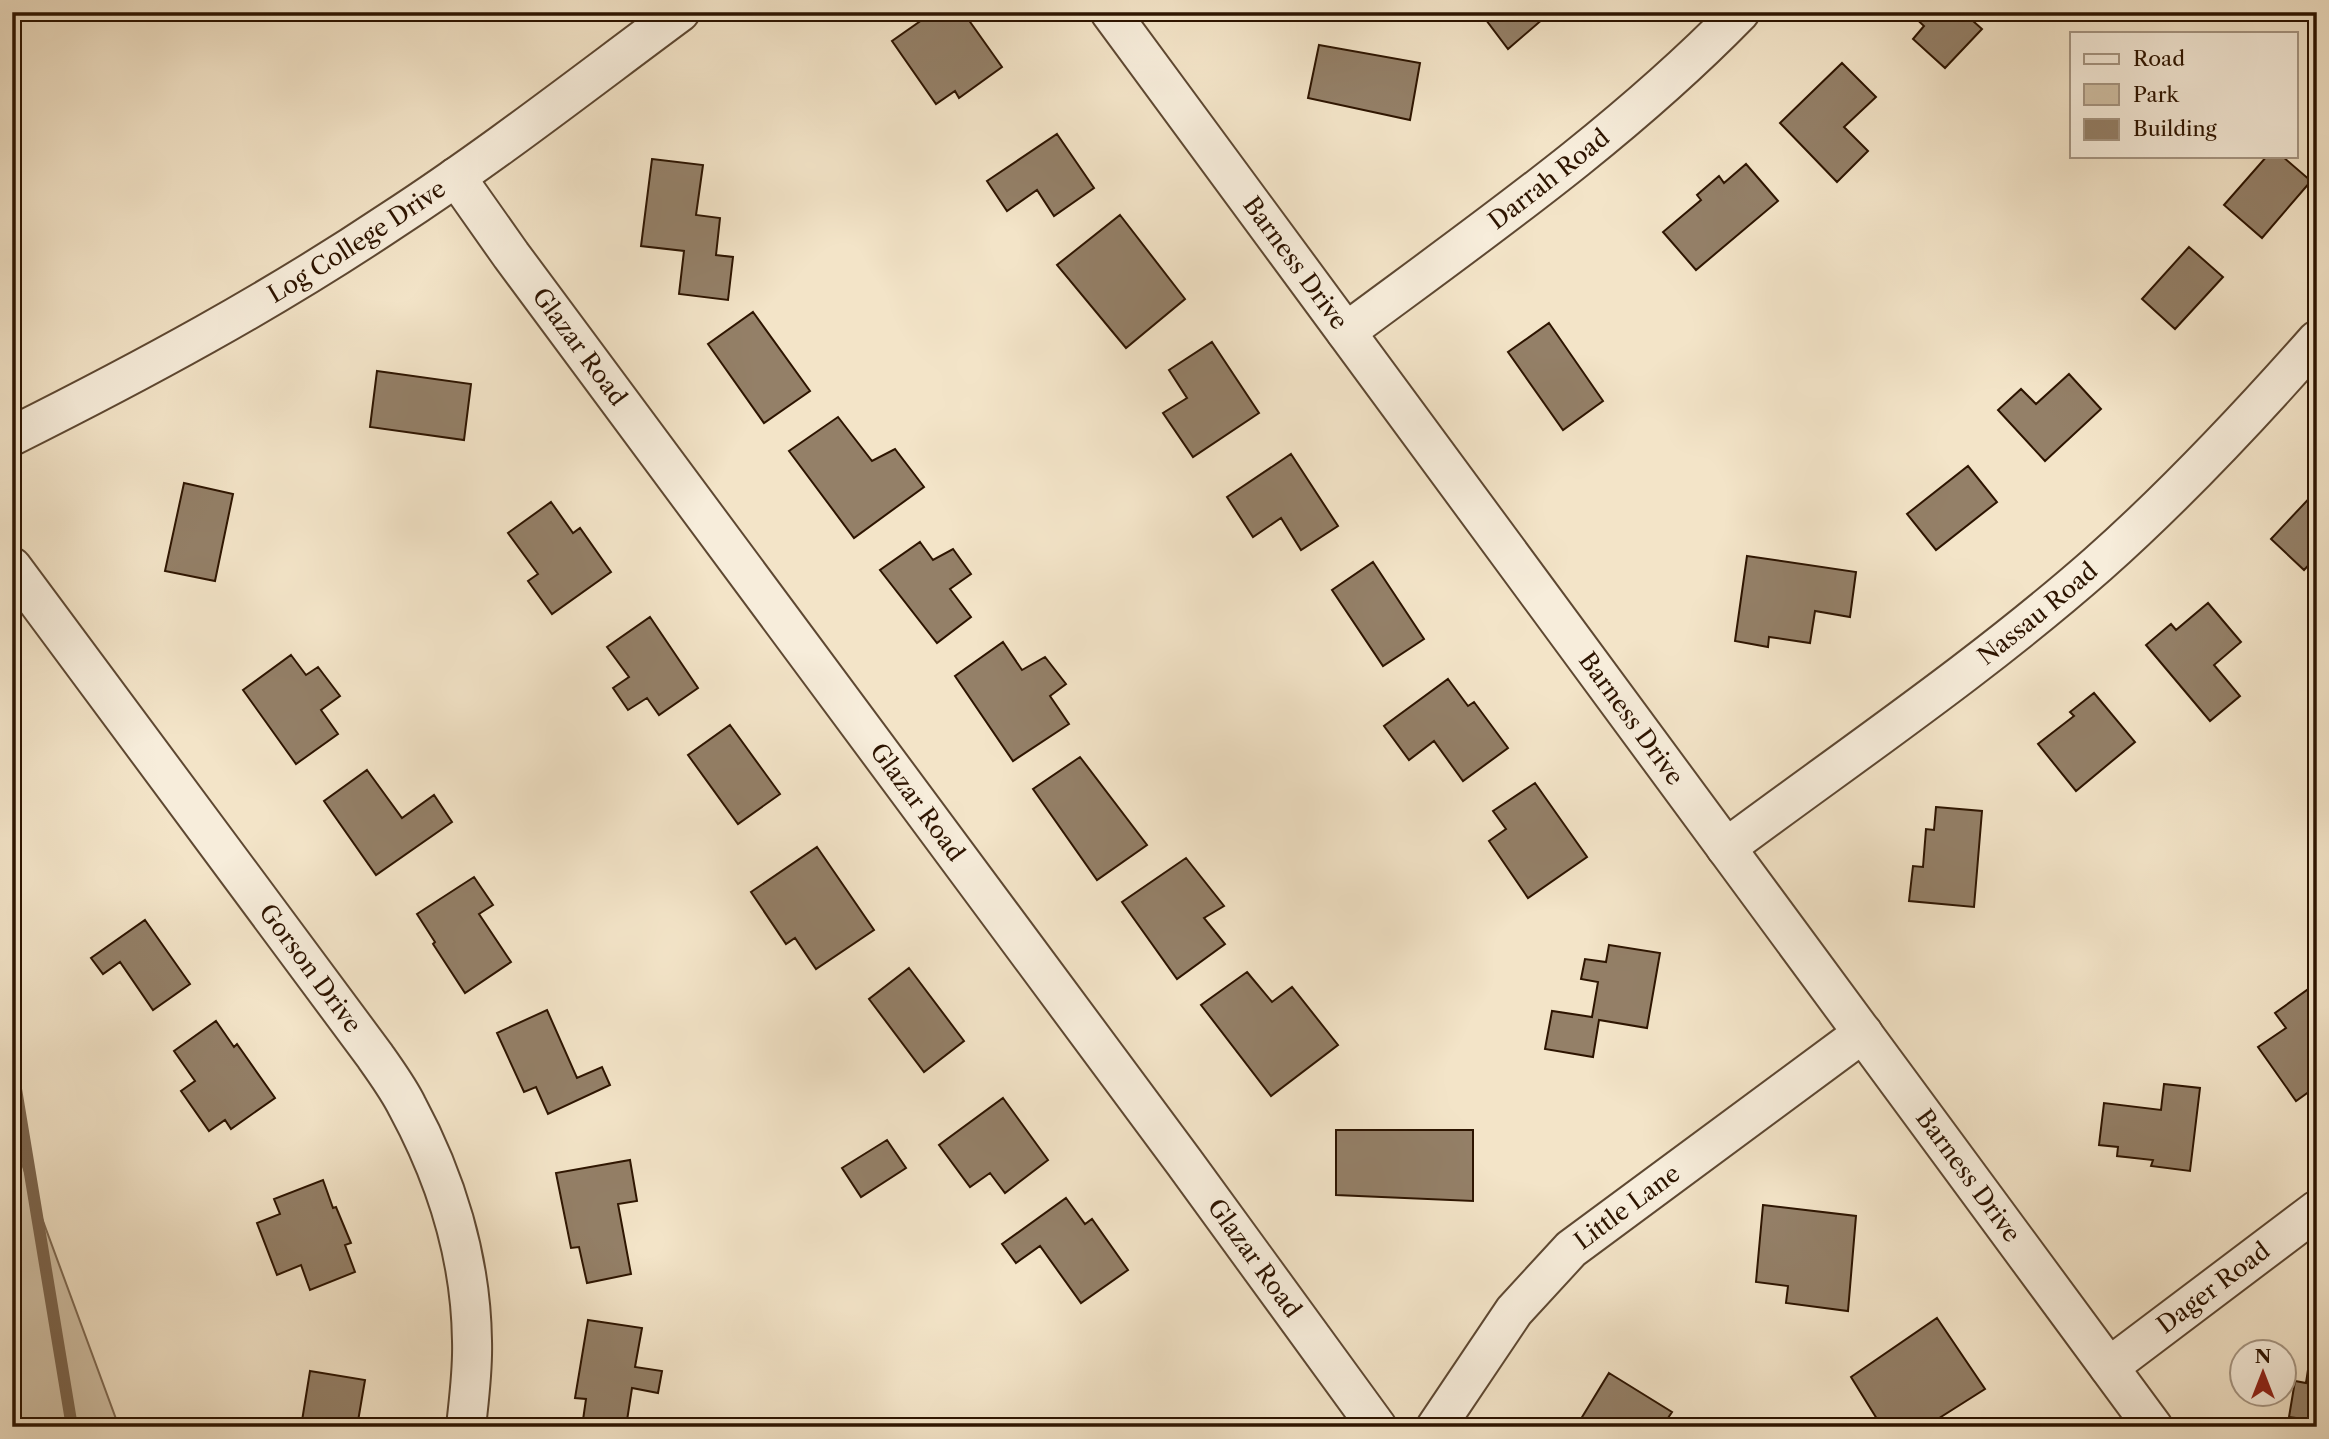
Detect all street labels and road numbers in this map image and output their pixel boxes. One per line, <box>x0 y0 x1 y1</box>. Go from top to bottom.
street label: Darrah Road <box>1483 122 1615 235</box>
street label: Log College Drive <box>263 174 451 309</box>
street label: Barness Drive <box>1237 191 1354 335</box>
street label: Glazar Road <box>526 282 633 412</box>
street label: Nassau Road <box>1972 556 2104 671</box>
street label: Barness Drive <box>1573 646 1690 791</box>
street label: Glazar Road <box>864 737 971 867</box>
street label: Gorson Drive <box>253 898 368 1038</box>
street label: Barness Drive <box>1910 1104 2027 1248</box>
street label: Little Lane <box>1569 1158 1685 1255</box>
street label: Glazar Road <box>1202 1193 1308 1323</box>
street label: Dager Road <box>2151 1236 2276 1339</box>

